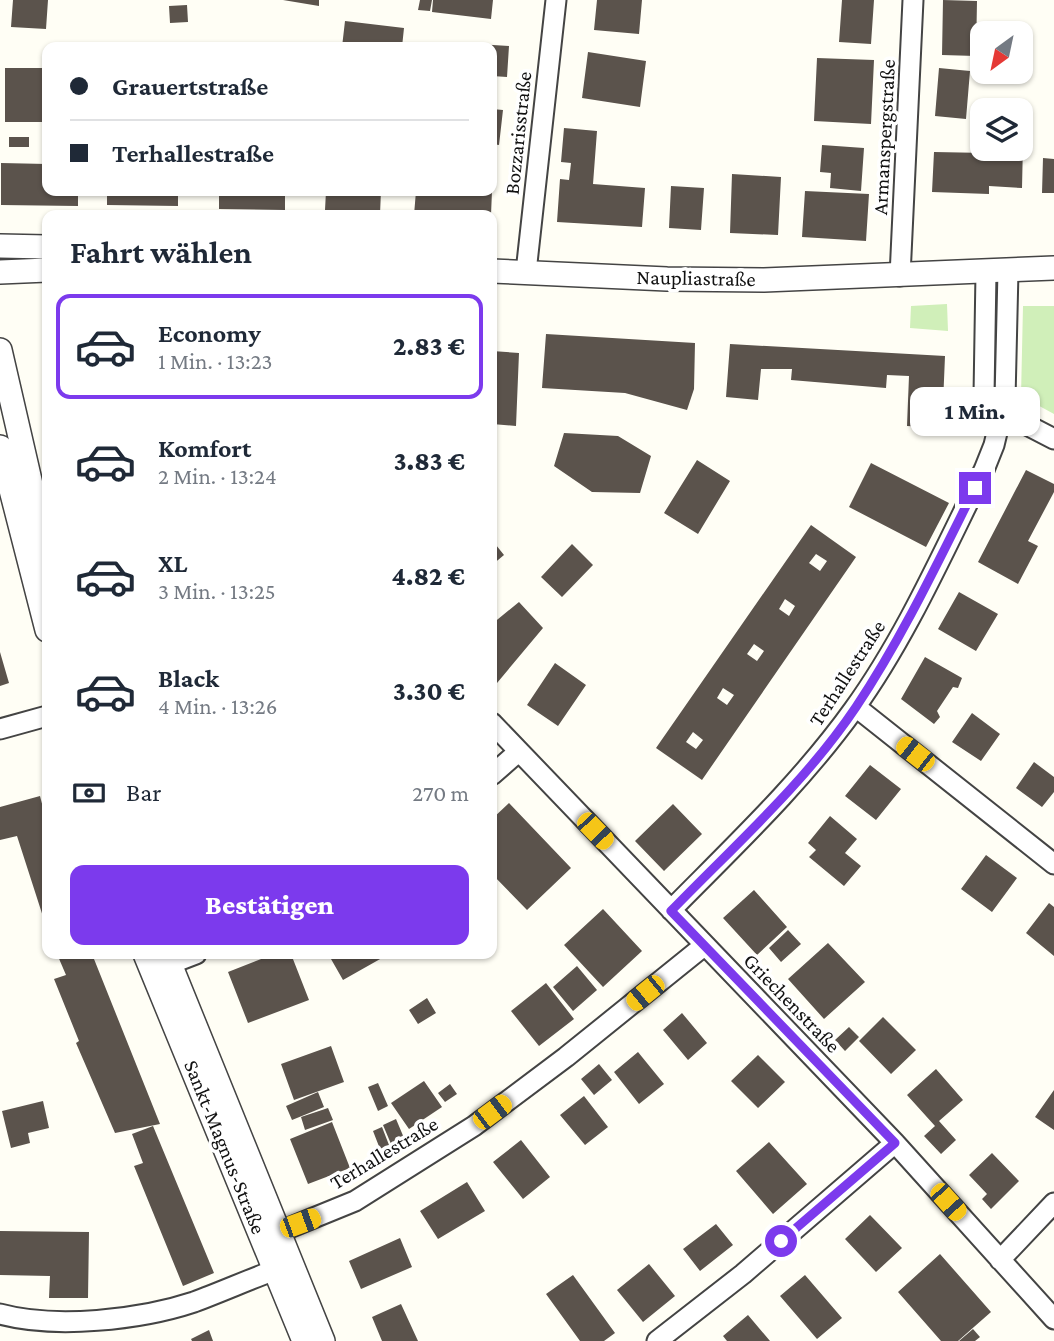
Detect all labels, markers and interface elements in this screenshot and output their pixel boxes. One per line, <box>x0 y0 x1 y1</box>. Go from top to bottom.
north arrow <box>970 21 1032 84</box>
map controls <box>970 21 1033 161</box>
street label: Armanspergstraße <box>868 59 900 215</box>
street label: Bozzarisstraße <box>500 70 536 196</box>
text: Grauertstraße <box>112 72 268 101</box>
button: layers <box>970 98 1033 161</box>
text: Terhallestraße <box>112 139 274 168</box>
text: Fahrt wählen <box>70 234 252 270</box>
street label: Naupliastraße <box>636 265 756 291</box>
icon: car <box>74 315 137 378</box>
text: Economy <box>158 319 261 348</box>
text: 2.83 € <box>393 332 465 361</box>
text: 1 Min. · 13:23 <box>158 348 273 374</box>
callout: 1 Min. <box>910 386 1040 435</box>
text: 1 Min. <box>944 398 1006 424</box>
icon: car <box>74 430 137 493</box>
text: Komfort <box>158 434 251 463</box>
text: 3.83 € <box>394 447 465 476</box>
text: 2 Min. · 13:24 <box>158 463 277 489</box>
route end <box>959 472 991 504</box>
icon: car <box>74 545 137 608</box>
text: XL <box>158 549 187 578</box>
text: 4.82 € <box>392 562 465 591</box>
text: 3 Min. · 13:25 <box>158 578 276 604</box>
street label: Terhallestraße <box>804 616 890 730</box>
icon: car <box>74 660 137 723</box>
text: Black <box>158 664 219 693</box>
text: 3.30 € <box>393 677 465 706</box>
text: 4 Min. · 13:26 <box>158 693 277 719</box>
car <box>892 733 939 775</box>
icon: cash <box>70 774 108 812</box>
text: Bar <box>126 778 162 807</box>
text: 270 m <box>412 780 469 806</box>
car <box>573 809 618 853</box>
button: Bestätigen <box>70 865 469 945</box>
street label: Griechenstraße <box>739 948 845 1058</box>
car <box>623 972 668 1014</box>
street label: Sankt-Magnus-Straße <box>179 1057 271 1237</box>
car <box>469 1091 516 1133</box>
street label: Terhallestraße <box>326 1111 442 1195</box>
car <box>927 1179 970 1225</box>
car <box>277 1206 324 1240</box>
route start <box>765 1225 797 1257</box>

